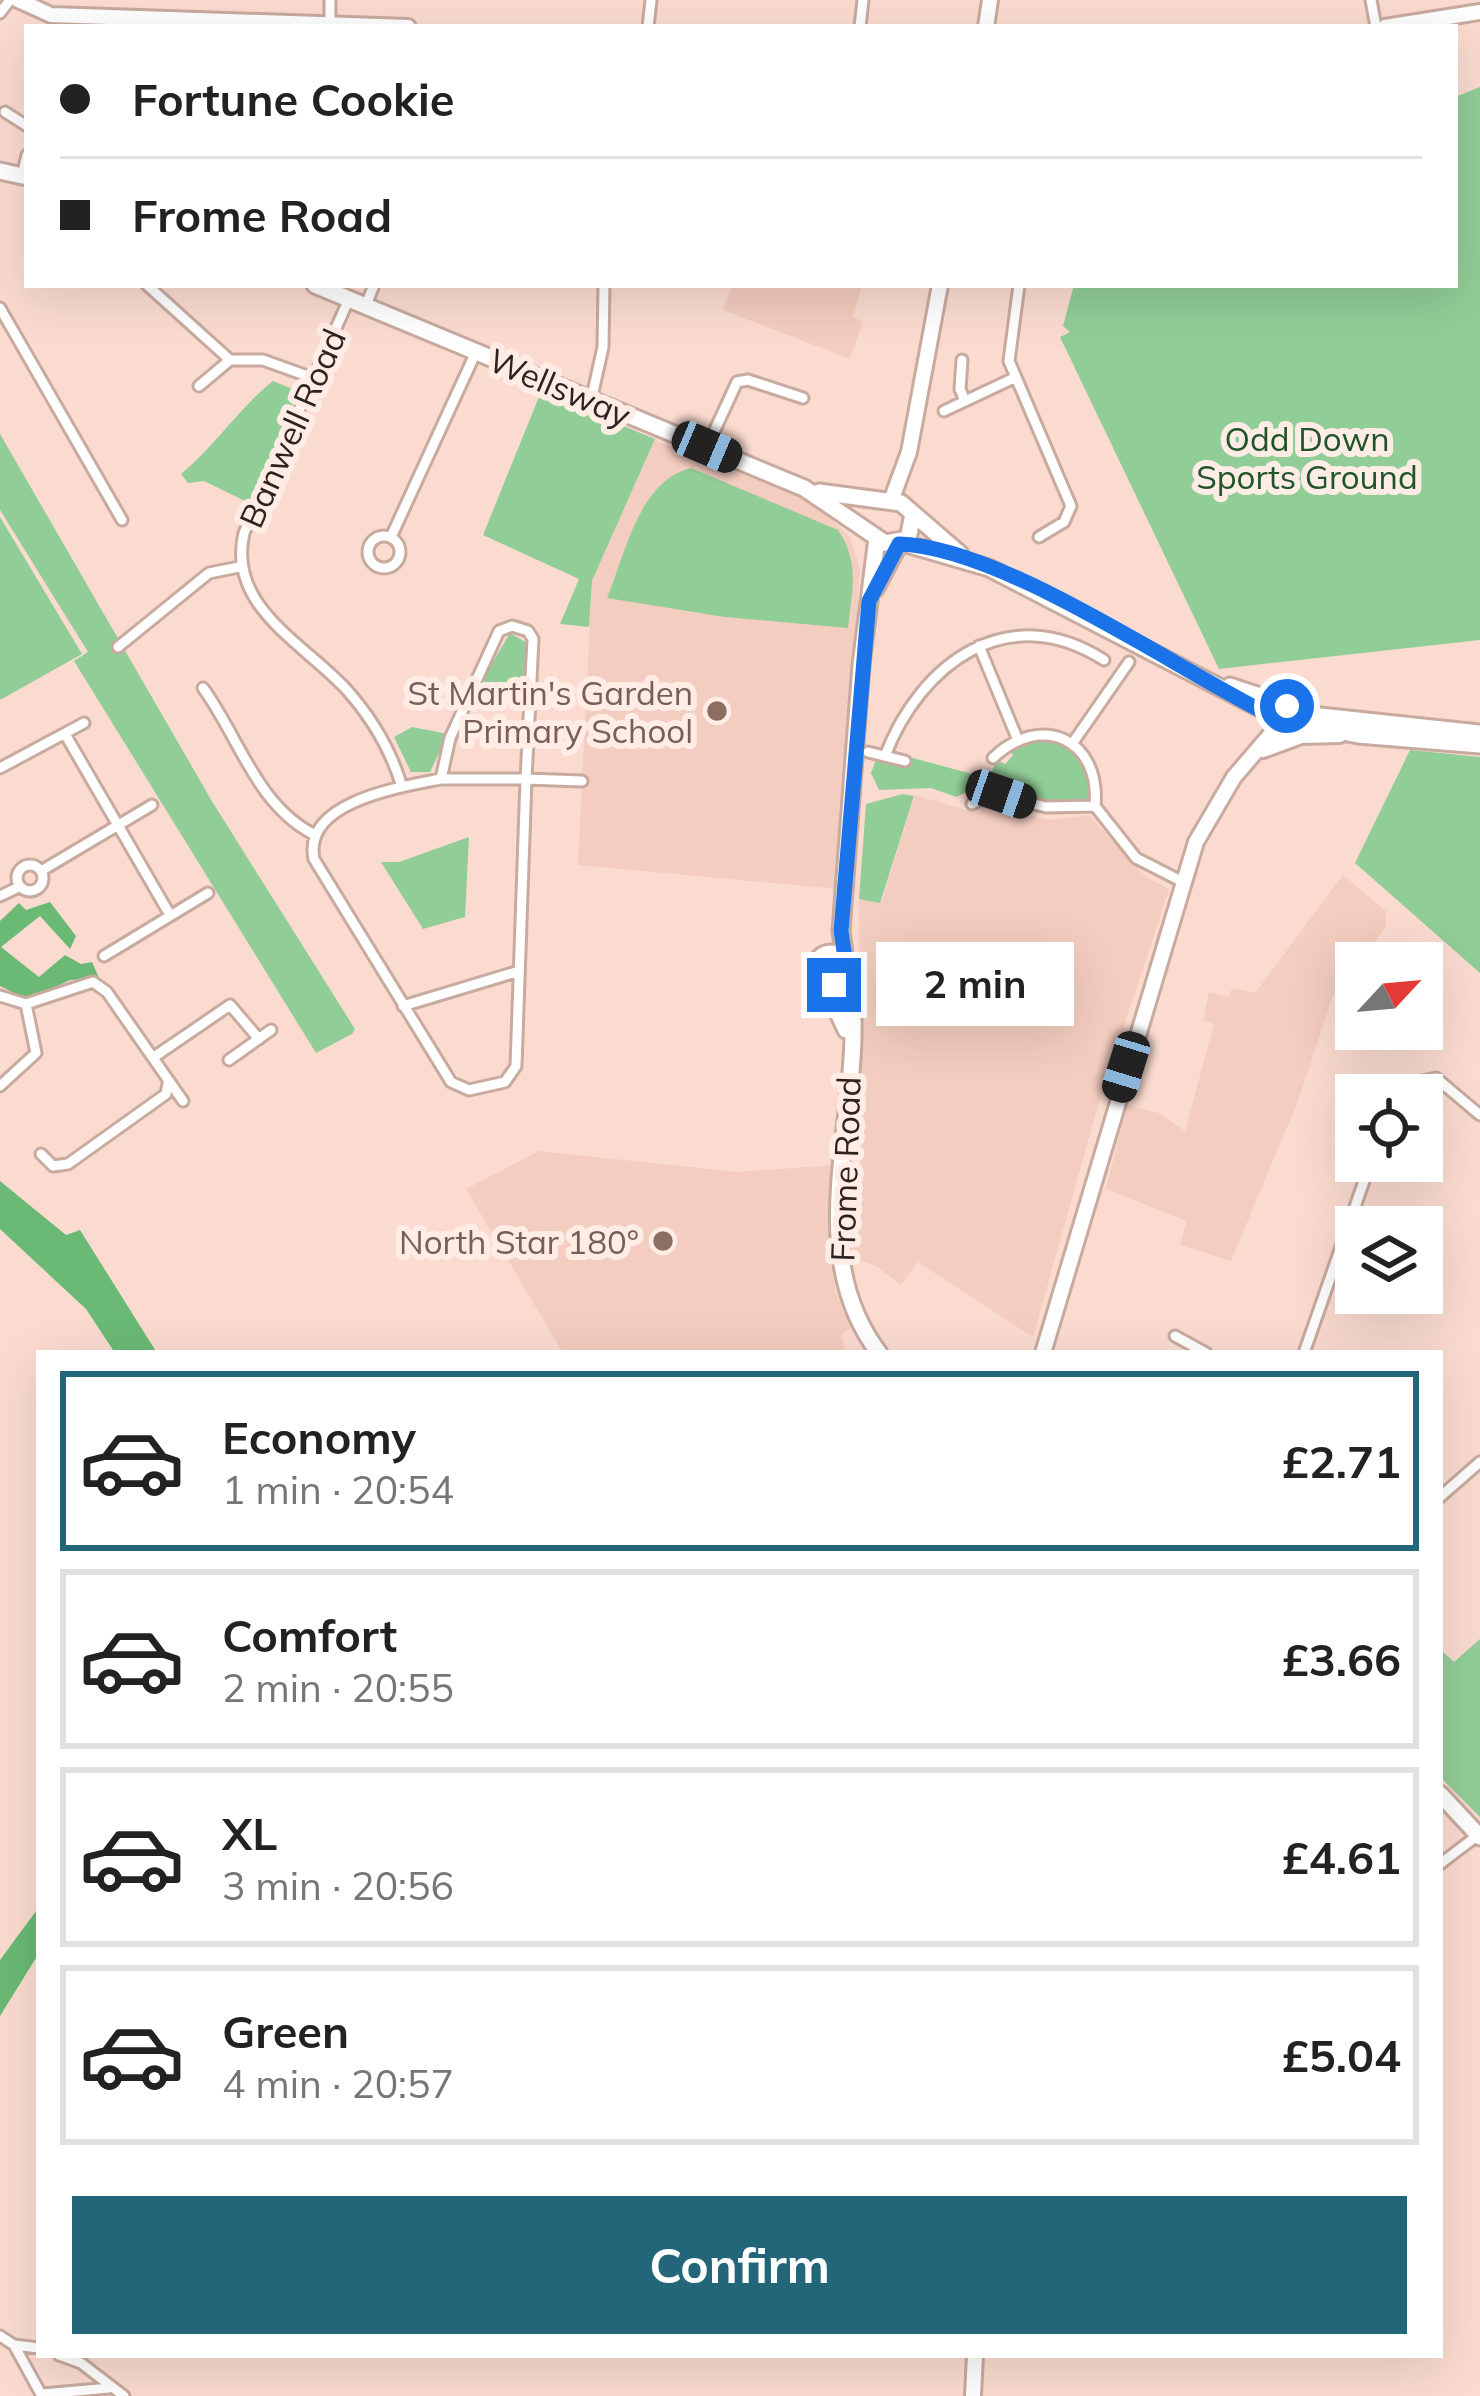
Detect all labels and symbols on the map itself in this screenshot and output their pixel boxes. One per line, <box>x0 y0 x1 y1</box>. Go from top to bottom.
street label: Banwell Road <box>230 322 354 534</box>
street label: Wellsway <box>483 339 637 435</box>
car <box>667 416 747 478</box>
park label: Odd Down Sports Ground <box>1196 418 1418 497</box>
place label: St Martin's Garden Primary School <box>408 672 693 751</box>
route start <box>1260 679 1314 733</box>
marker: St Martin's Garden Primary School <box>704 698 730 724</box>
car <box>961 765 1041 823</box>
north arrow <box>1335 942 1443 1050</box>
callout: 2 min <box>876 943 1074 1027</box>
route end <box>807 958 861 1012</box>
car <box>1098 1027 1154 1107</box>
street label: Frome Road <box>821 1076 869 1262</box>
place label: North Star 180° <box>399 1221 639 1262</box>
marker: North Star 180° <box>650 1228 676 1254</box>

